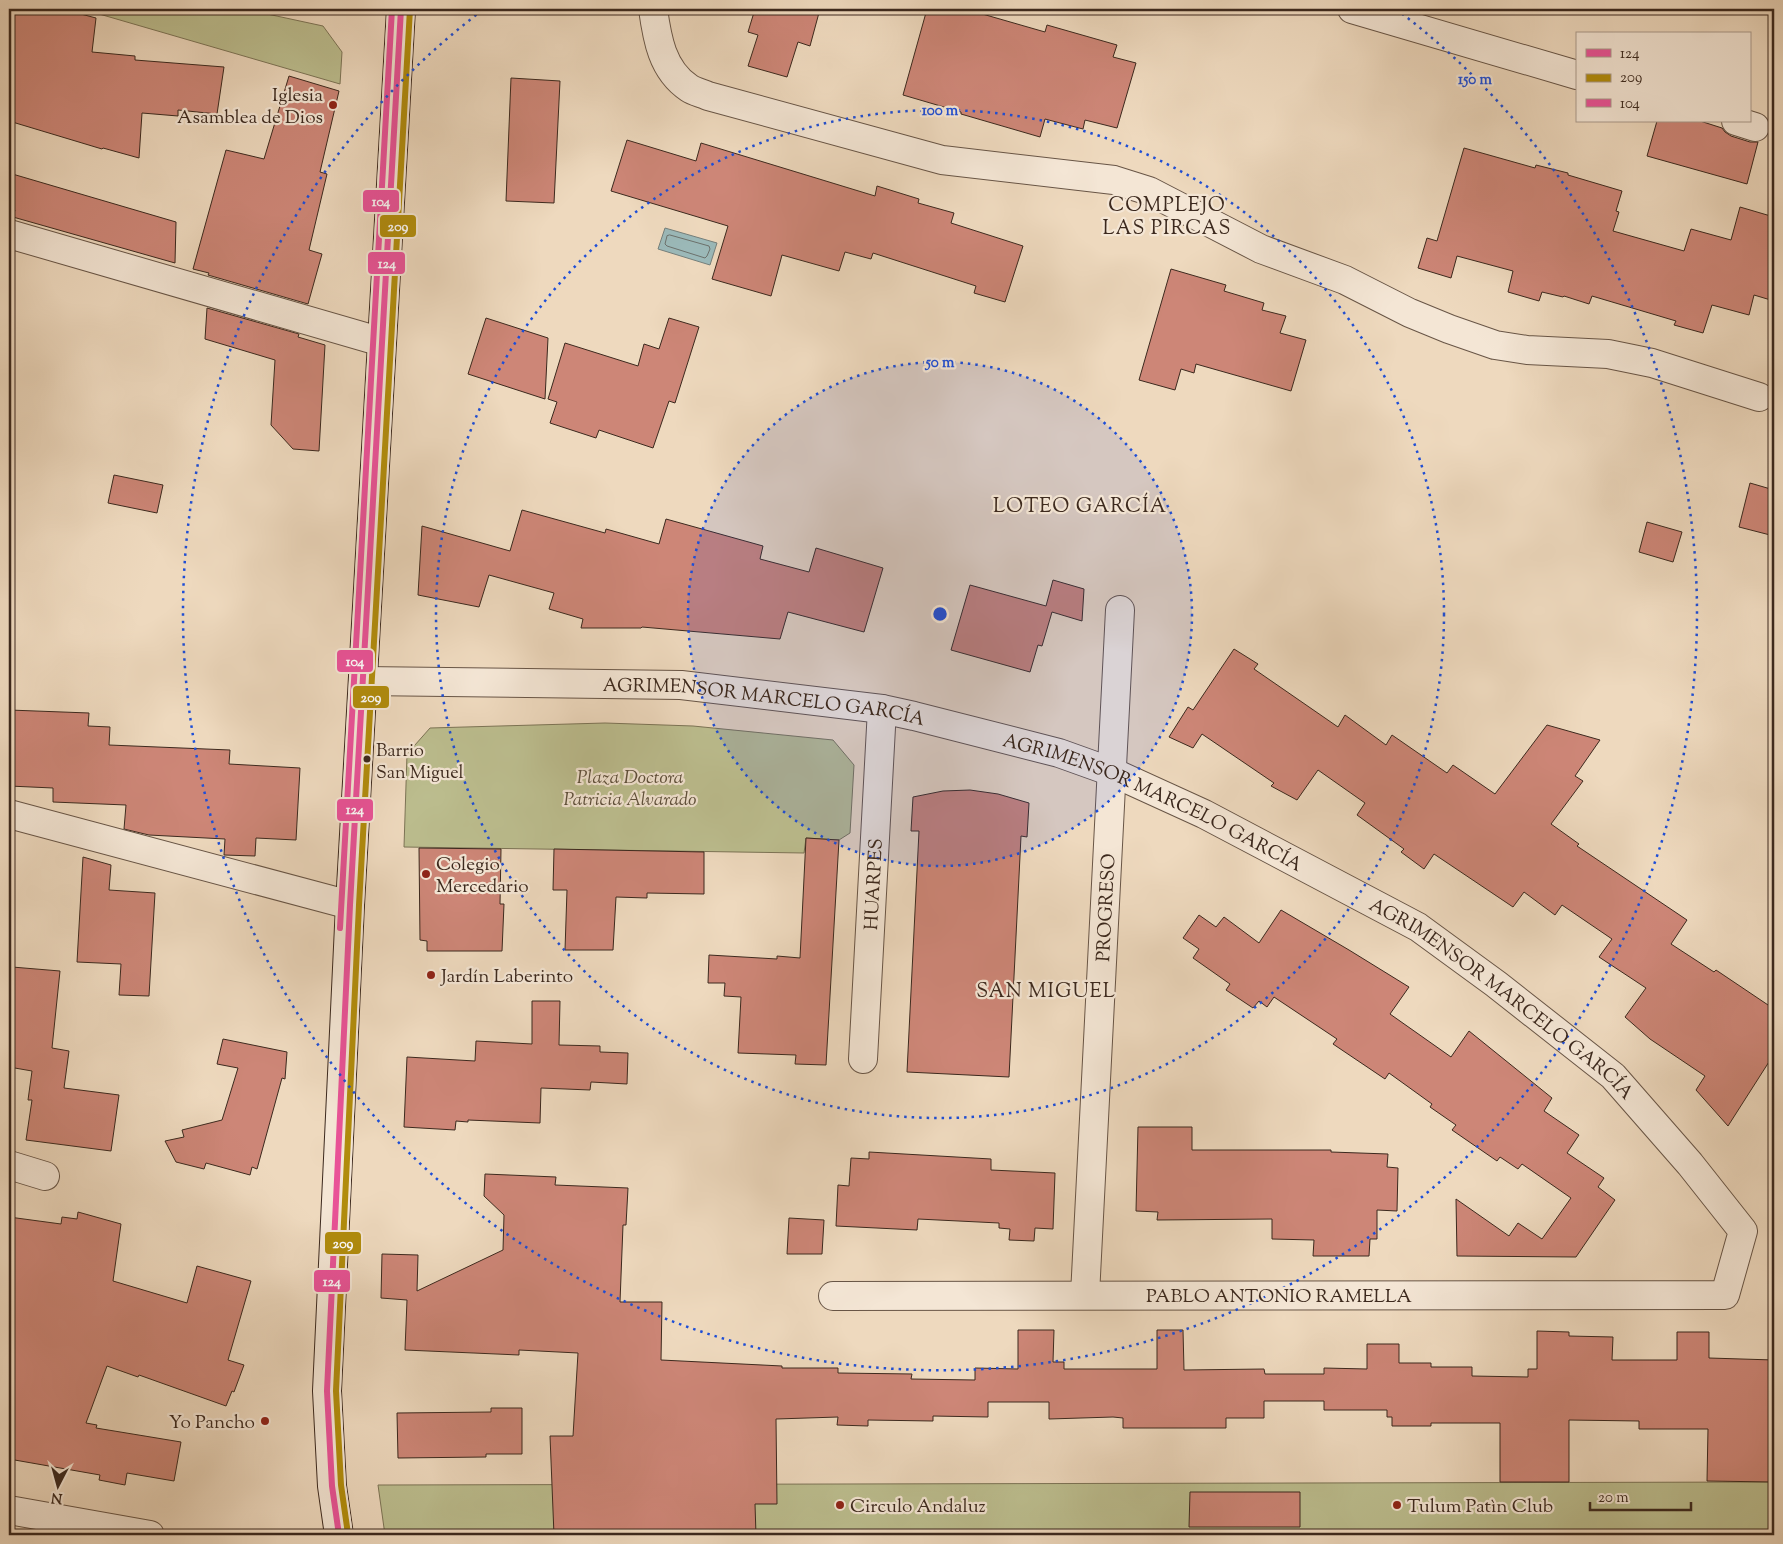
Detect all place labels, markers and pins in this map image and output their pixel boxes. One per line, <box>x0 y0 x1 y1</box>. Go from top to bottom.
place label: Iglesia Asamblea de Dios <box>177 83 323 132</box>
marker: Iglesia Asamblea de Dios <box>327 99 339 111</box>
centre of rings <box>931 605 949 623</box>
place label: Barrio San Miguel <box>376 739 464 787</box>
marker: Barrio San Miguel <box>362 754 372 764</box>
place label: Colegio Mercedario <box>436 852 529 901</box>
marker: Colegio Mercedario <box>420 868 432 880</box>
place label: Jardín Laberinto <box>440 964 573 991</box>
marker: Jardín Laberinto <box>425 969 437 981</box>
place label: Yo Pancho <box>169 1410 255 1437</box>
marker: Yo Pancho <box>259 1415 271 1427</box>
place label: Circulo Andaluz <box>850 1494 986 1521</box>
place label: Tulum Patìn Club <box>1407 1494 1553 1521</box>
marker: Circulo Andaluz <box>834 1499 846 1511</box>
marker: Tulum Patìn Club <box>1391 1499 1403 1511</box>

